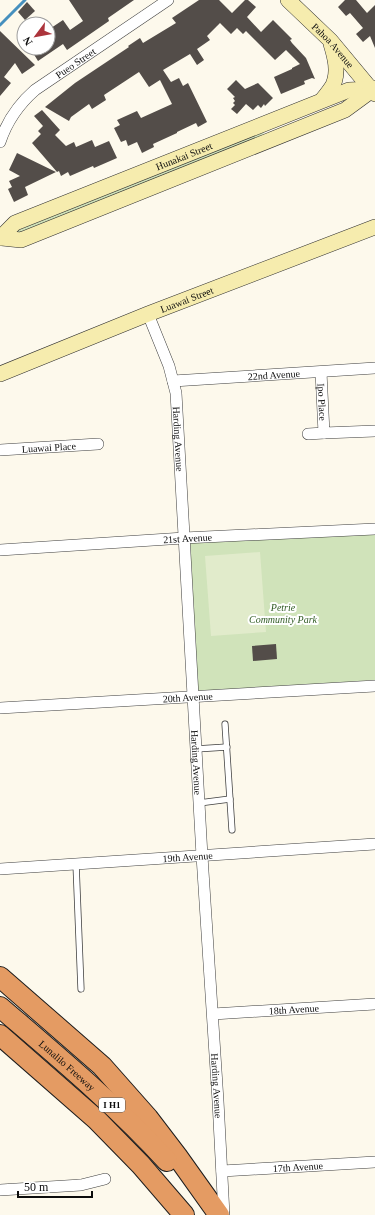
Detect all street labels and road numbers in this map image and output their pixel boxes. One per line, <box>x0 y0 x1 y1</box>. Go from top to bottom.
street label: Pahoa Avenue <box>310 21 357 70</box>
street label: Pueo Street <box>53 45 98 80</box>
street label: Hunakai Street <box>154 139 214 172</box>
street label: Luawai Street <box>158 284 215 314</box>
street label: 22nd Avenue <box>247 367 301 382</box>
street label: Ipo Place <box>316 383 329 422</box>
street label: Harding Avenue <box>171 406 186 472</box>
street label: Luawai Place <box>22 440 77 454</box>
street label: 21st Avenue <box>163 531 213 545</box>
street label: 20th Avenue <box>162 690 214 704</box>
street label: Harding Avenue <box>189 730 204 796</box>
street label: 19th Avenue <box>162 849 214 864</box>
street label: 18th Avenue <box>268 1002 320 1016</box>
street label: Lunalilo Freeway <box>37 1038 98 1093</box>
street label: Harding Avenue <box>209 1053 224 1119</box>
road number: I H1 <box>99 1098 125 1112</box>
street label: 17th Avenue <box>273 1160 324 1173</box>

